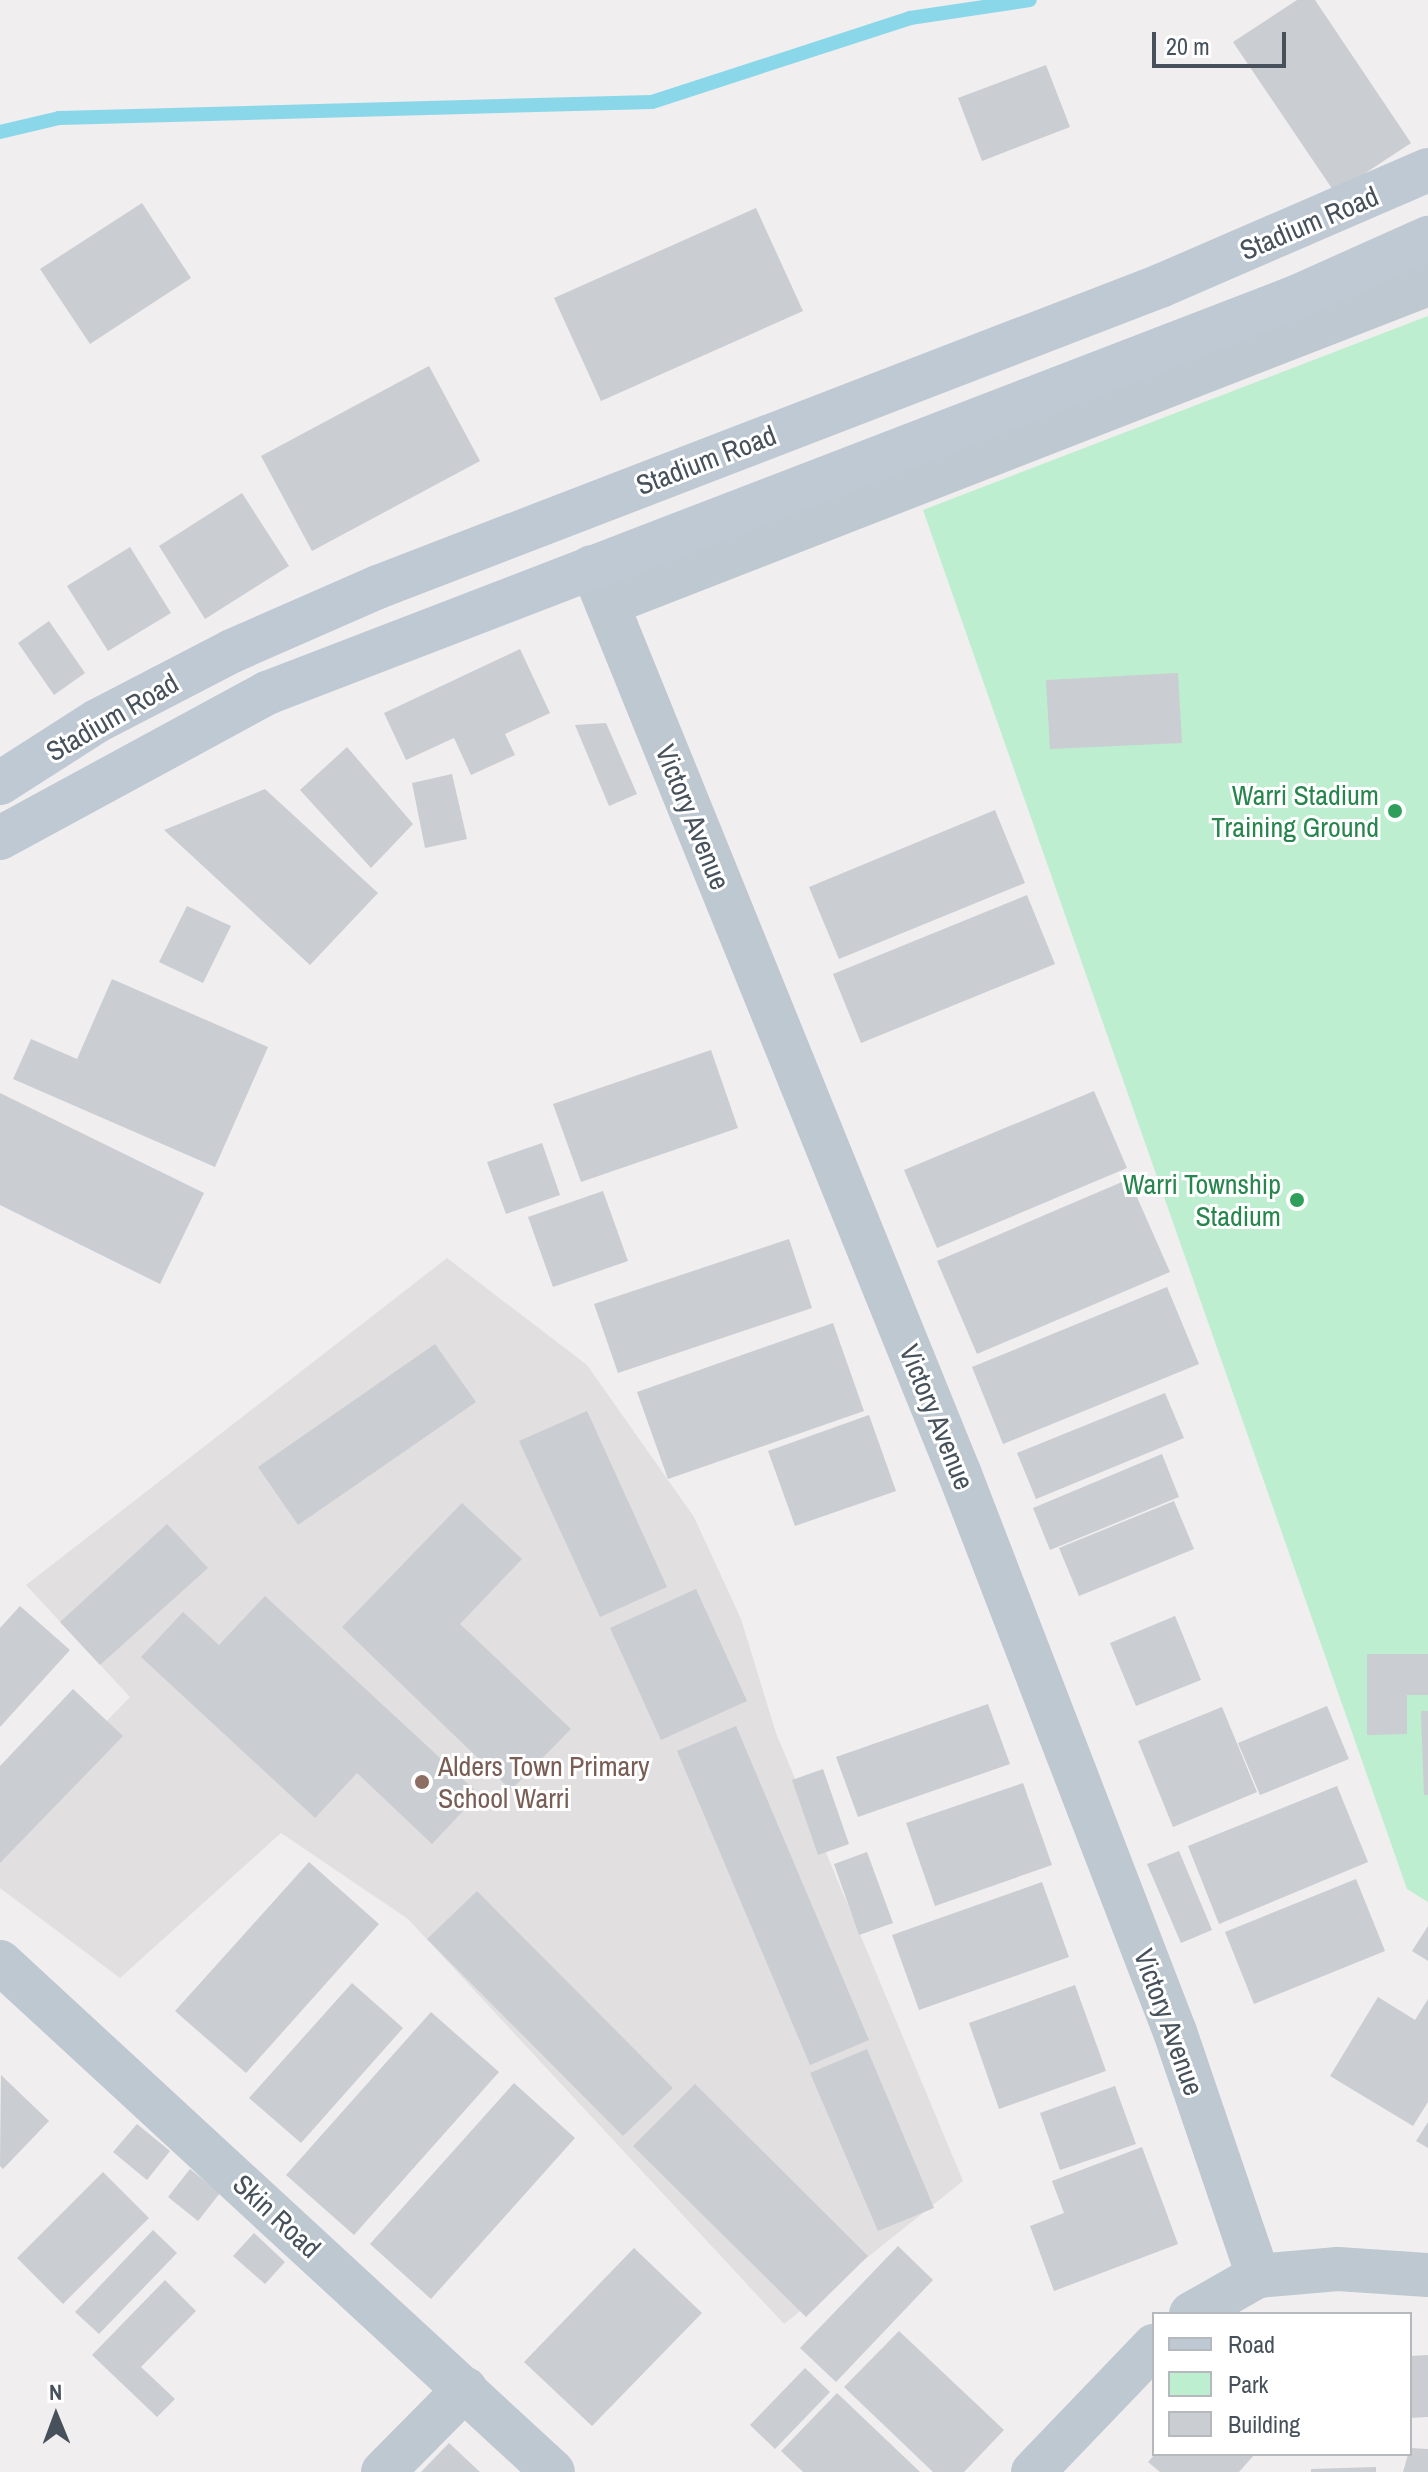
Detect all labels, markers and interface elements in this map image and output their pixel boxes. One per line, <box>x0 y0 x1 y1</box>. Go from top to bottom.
scale bar <box>1156 16 1290 66</box>
text: 20 m <box>1166 30 1210 62</box>
street label: Stadium Road <box>1235 179 1383 267</box>
street label: Stadium Road <box>631 418 781 502</box>
street label: Stadium Road <box>40 666 184 768</box>
street label: Victory Avenue <box>648 739 738 895</box>
place label: Warri Stadium Training Ground <box>1211 778 1379 844</box>
marker: Warri Stadium Training Ground <box>1386 802 1404 820</box>
place label: Warri Township Stadium <box>1122 1167 1281 1233</box>
marker: Warri Township Stadium <box>1288 1191 1306 1209</box>
street label: Victory Avenue <box>892 1339 982 1495</box>
place label: Alders Town Primary School Warri <box>438 1749 650 1815</box>
marker: Alders Town Primary School Warri <box>413 1773 431 1791</box>
street label: Victory Avenue <box>1127 1943 1211 2101</box>
street label: Skin Road <box>226 2167 328 2265</box>
legend <box>1152 2312 1412 2456</box>
text: Road <box>1228 2328 1275 2360</box>
text: Park <box>1228 2368 1268 2400</box>
north arrow <box>16 2376 96 2456</box>
text: N <box>49 2377 62 2407</box>
text: Building <box>1228 2408 1300 2440</box>

